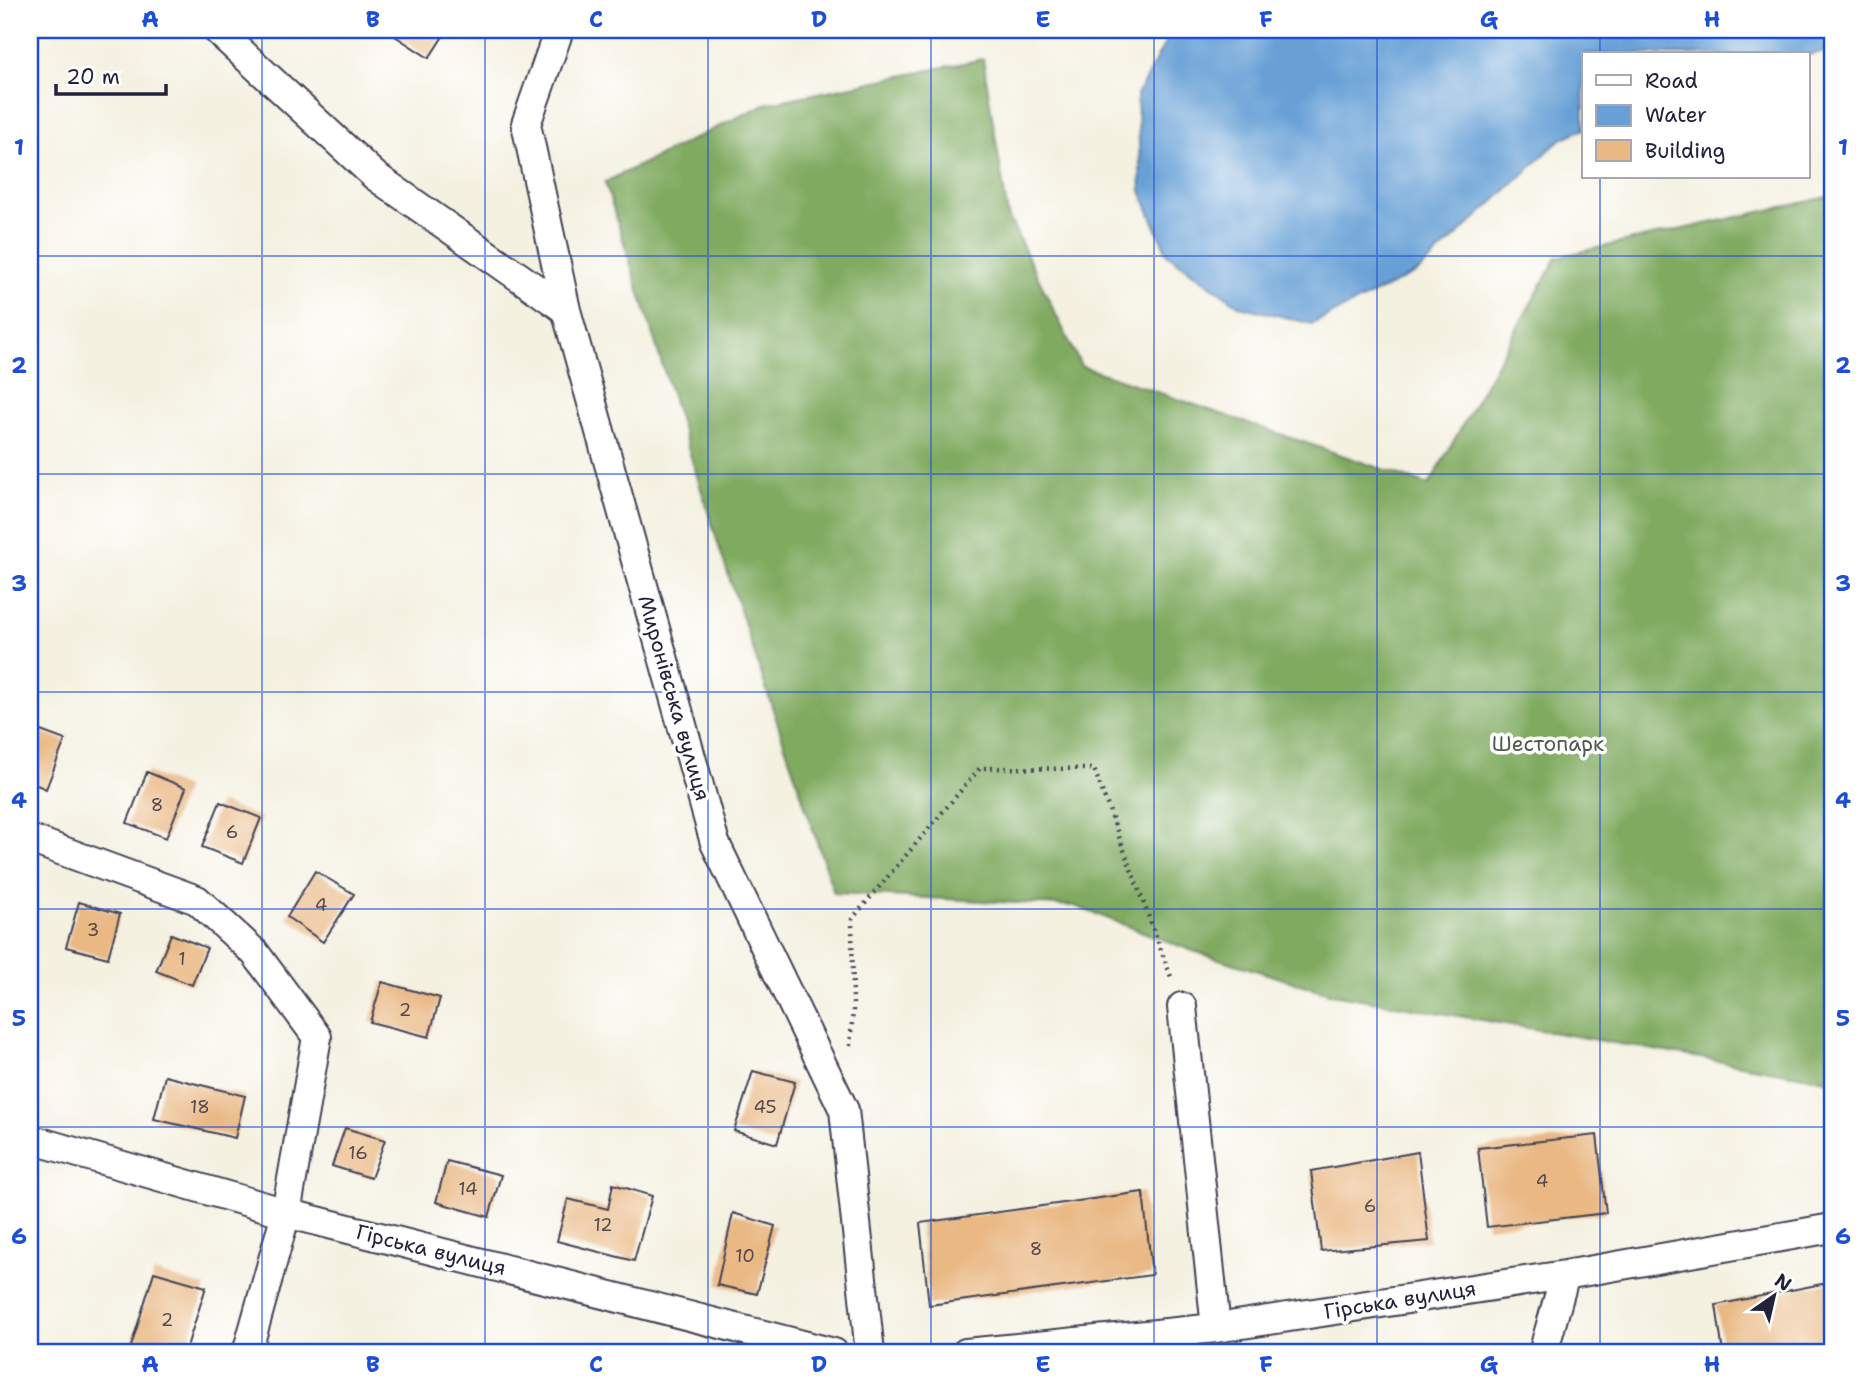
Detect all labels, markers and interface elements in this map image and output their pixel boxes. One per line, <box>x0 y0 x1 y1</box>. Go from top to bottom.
text: A <box>141 4 159 34</box>
text: B <box>366 4 380 34</box>
text: C <box>589 4 603 34</box>
text: D <box>811 4 827 34</box>
text: E <box>1035 4 1051 34</box>
text: F <box>1259 4 1273 34</box>
text: G <box>1480 4 1499 34</box>
text: H <box>1704 4 1720 34</box>
scale bar <box>56 52 166 96</box>
legend <box>1582 52 1810 178</box>
text: 20 m <box>66 63 120 91</box>
text: Road <box>1645 67 1698 95</box>
text: Water <box>1645 101 1707 129</box>
text: 1 <box>14 132 24 162</box>
text: 1 <box>1838 132 1848 162</box>
text: Building <box>1645 137 1725 165</box>
text: 2 <box>11 350 27 380</box>
text: 2 <box>1835 350 1851 380</box>
text: 3 <box>11 568 27 598</box>
text: 3 <box>1835 568 1851 598</box>
street label: Миронівська вулиця <box>631 592 717 804</box>
park label: Шестопарк <box>1492 730 1604 758</box>
text: 4 <box>11 785 27 815</box>
text: 4 <box>1835 785 1851 815</box>
house number: 8 <box>151 793 163 817</box>
house number: 6 <box>226 820 238 844</box>
house number: 4 <box>315 893 327 917</box>
house number: 3 <box>87 918 99 942</box>
house number: 1 <box>178 947 186 971</box>
house number: 2 <box>399 998 411 1022</box>
text: 5 <box>12 1003 26 1033</box>
text: 5 <box>1836 1003 1850 1033</box>
house number: 18 <box>190 1095 210 1119</box>
house number: 45 <box>753 1095 777 1119</box>
house number: 16 <box>348 1141 368 1165</box>
house number: 4 <box>1536 1169 1548 1193</box>
house number: 14 <box>458 1177 478 1201</box>
house number: 6 <box>1364 1194 1376 1218</box>
house number: 12 <box>593 1213 613 1237</box>
street label: Гірська вулиця <box>353 1218 509 1282</box>
text: 6 <box>11 1221 27 1251</box>
text: 6 <box>1835 1221 1851 1251</box>
house number: 8 <box>1030 1237 1042 1261</box>
house number: 10 <box>735 1244 755 1268</box>
north arrow <box>1740 1260 1810 1330</box>
text: N <box>1770 1268 1796 1297</box>
street label: Гірська вулиця <box>1322 1274 1478 1326</box>
house number: 2 <box>161 1308 173 1332</box>
text: A <box>141 1349 159 1379</box>
text: B <box>366 1349 380 1379</box>
text: C <box>589 1349 603 1379</box>
text: D <box>811 1349 827 1379</box>
text: E <box>1035 1349 1051 1379</box>
text: F <box>1259 1349 1273 1379</box>
text: G <box>1480 1349 1499 1379</box>
text: H <box>1704 1349 1720 1379</box>

